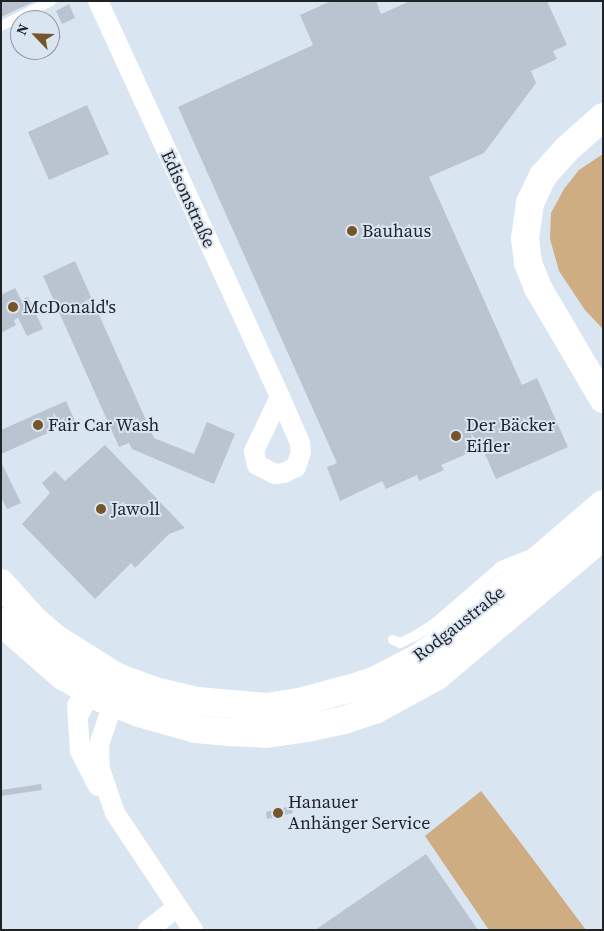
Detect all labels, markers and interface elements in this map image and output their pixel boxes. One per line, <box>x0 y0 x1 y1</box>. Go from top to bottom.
north arrow <box>10 10 60 60</box>
text: N <box>11 21 33 38</box>
street label: Edisonstraße <box>156 147 220 251</box>
place label: Bauhaus <box>362 220 431 242</box>
marker: Bauhaus <box>346 225 358 237</box>
place label: McDonald's <box>23 296 116 318</box>
marker: McDonald's <box>7 301 19 313</box>
place label: Fair Car Wash <box>48 414 160 436</box>
place label: Der Bäcker Eifler <box>466 415 555 458</box>
marker: Fair Car Wash <box>32 419 44 431</box>
marker: Der Bäcker Eifler <box>450 430 462 442</box>
place label: Jawoll <box>111 498 160 520</box>
marker: Jawoll <box>95 503 107 515</box>
street label: Rodgaustraße <box>409 582 509 666</box>
place label: Hanauer Anhänger Service <box>288 792 430 834</box>
marker: Hanauer Anhänger Service <box>272 807 284 819</box>

